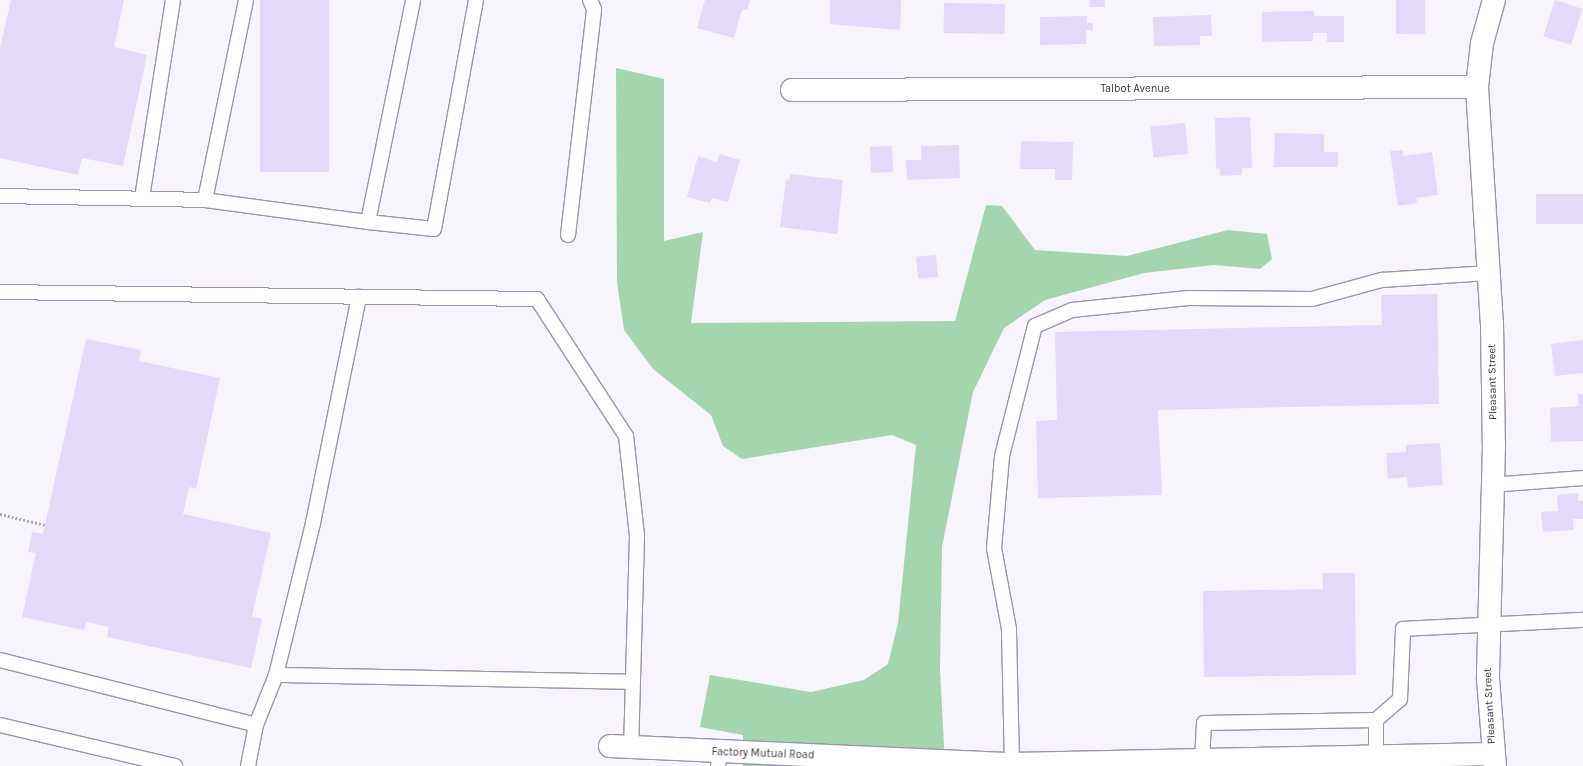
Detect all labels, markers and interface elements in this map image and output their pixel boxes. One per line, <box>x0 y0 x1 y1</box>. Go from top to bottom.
street label: Talbot Avenue <box>1100 82 1170 96</box>
street label: Pleasant Street <box>1486 344 1500 420</box>
street label: Pleasant Street <box>1481 668 1499 744</box>
street label: Factory Mutual Road <box>711 746 815 762</box>

